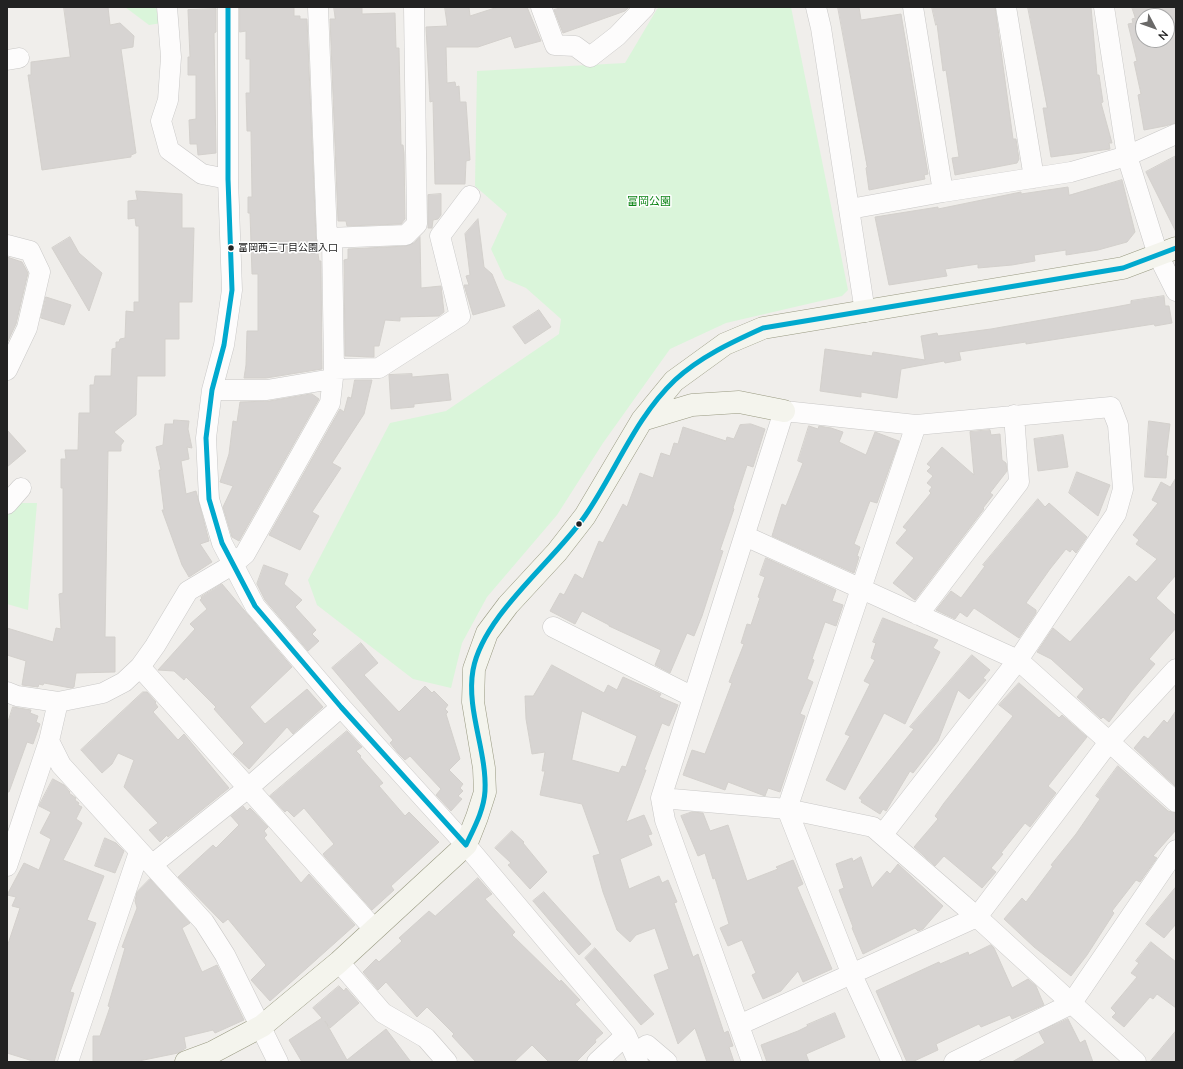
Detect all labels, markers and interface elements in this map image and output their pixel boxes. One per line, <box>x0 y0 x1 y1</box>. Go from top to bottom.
north arrow <box>1135 8 1175 48</box>
text: N <box>1155 27 1171 43</box>
park label: 富岡公園 <box>627 195 671 209</box>
place label: 富岡西三丁目公園入口 <box>238 242 338 254</box>
marker: 富岡西三丁目公園入口 <box>226 243 236 253</box>
unlabelled marker <box>574 519 584 529</box>

